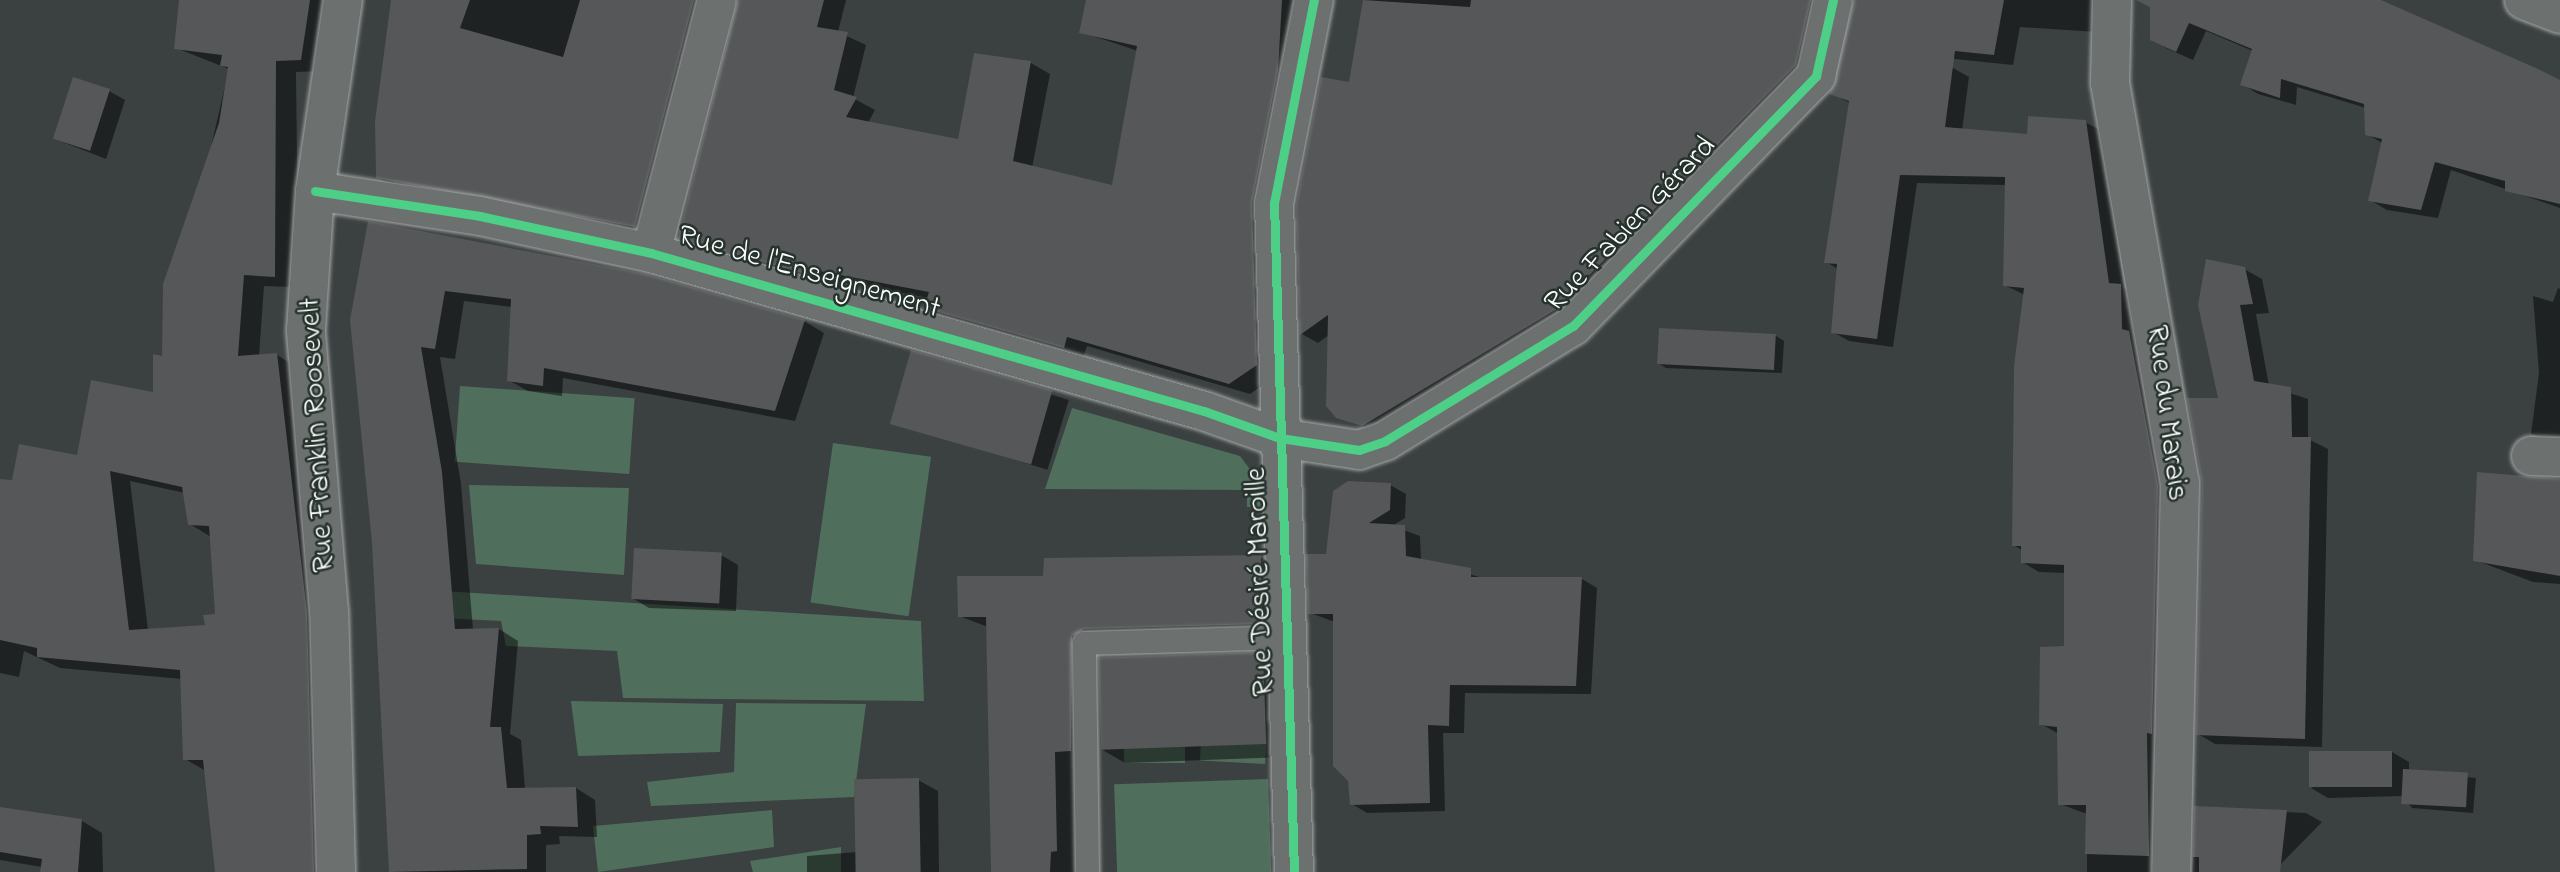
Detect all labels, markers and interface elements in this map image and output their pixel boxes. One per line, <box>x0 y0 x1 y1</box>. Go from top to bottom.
street label: Rue Fabien Gérard <box>1538 129 1724 321</box>
street label: Rue de l'Enseignement <box>674 218 944 328</box>
street label: Rue Franklin Roosevelt <box>293 297 343 573</box>
street label: Rue du Marais <box>2137 323 2195 503</box>
street label: Rue Désiré Maroille <box>1239 467 1283 697</box>

